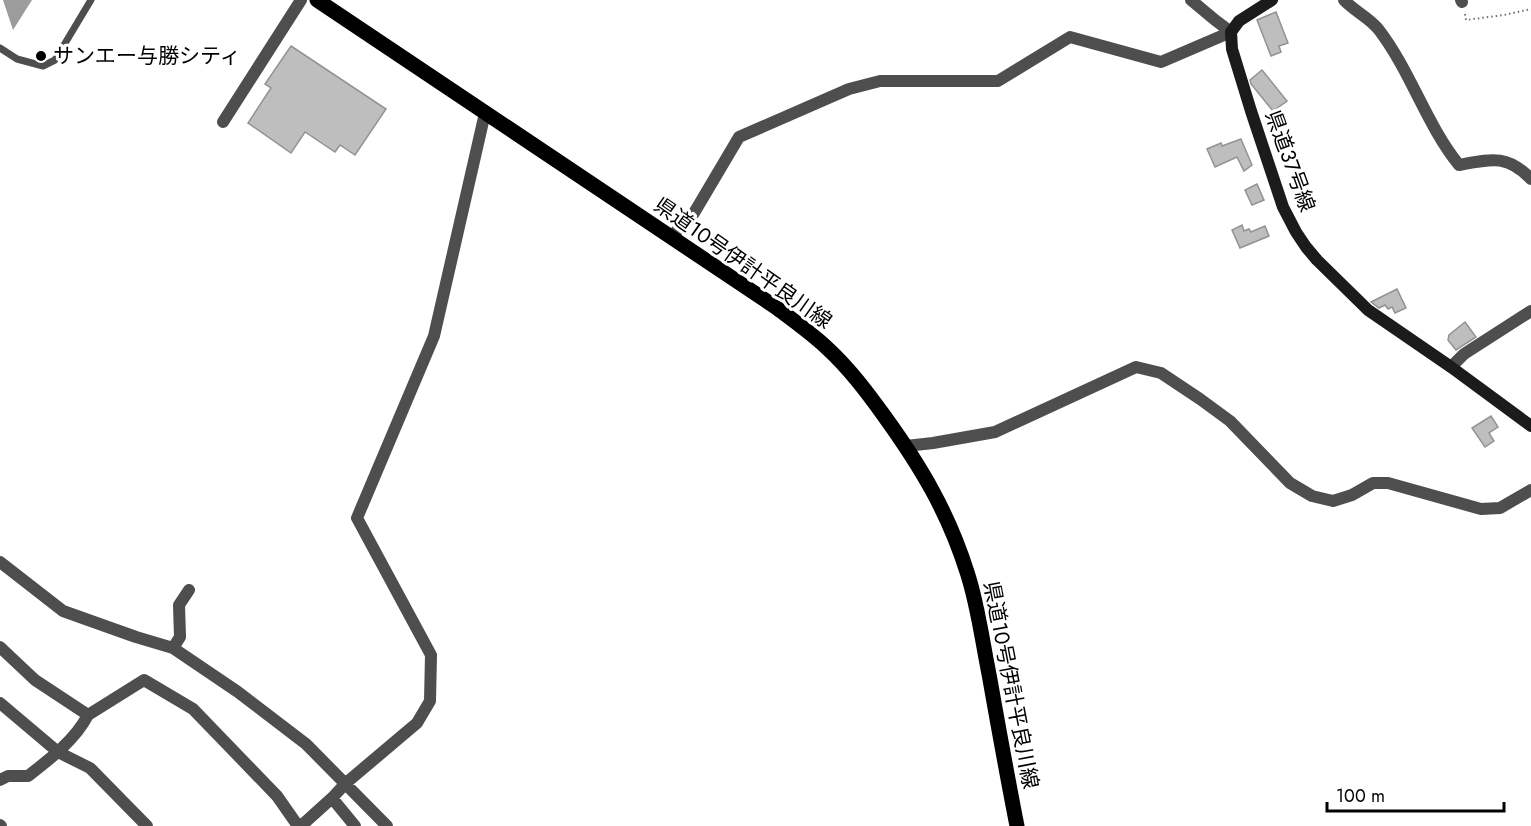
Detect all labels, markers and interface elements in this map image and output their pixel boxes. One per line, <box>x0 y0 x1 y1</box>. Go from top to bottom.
place label: サンエー与勝シティ <box>53 41 241 71</box>
marker: サンエー与勝シティ <box>34 49 48 63</box>
street label: 県道37号線 <box>1258 106 1322 216</box>
street label: 県道10号伊計平良川線 <box>648 190 838 336</box>
street label: 県道10号伊計平良川線 <box>976 579 1046 791</box>
scale bar <box>1327 775 1504 813</box>
text: 100 m <box>1336 783 1385 809</box>

